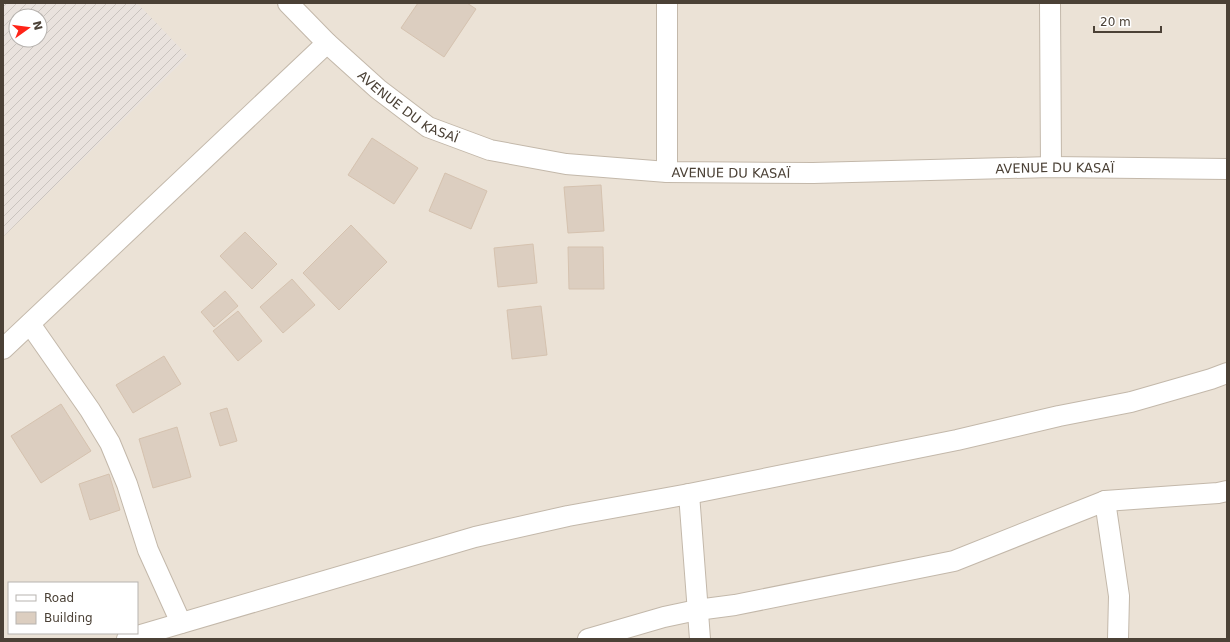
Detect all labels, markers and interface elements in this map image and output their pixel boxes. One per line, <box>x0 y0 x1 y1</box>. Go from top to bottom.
north arrow <box>8 8 48 48</box>
scale bar <box>1094 8 1161 34</box>
text: 20 m <box>1100 15 1131 29</box>
text: N <box>30 20 45 32</box>
street label: AVENUE DU KASAÏ <box>355 68 461 146</box>
street label: AVENUE DU KASAÏ <box>995 160 1115 176</box>
street label: AVENUE DU KASAÏ <box>671 165 791 181</box>
legend <box>8 582 138 634</box>
text: Road <box>44 591 74 605</box>
text: Building <box>44 611 93 625</box>

